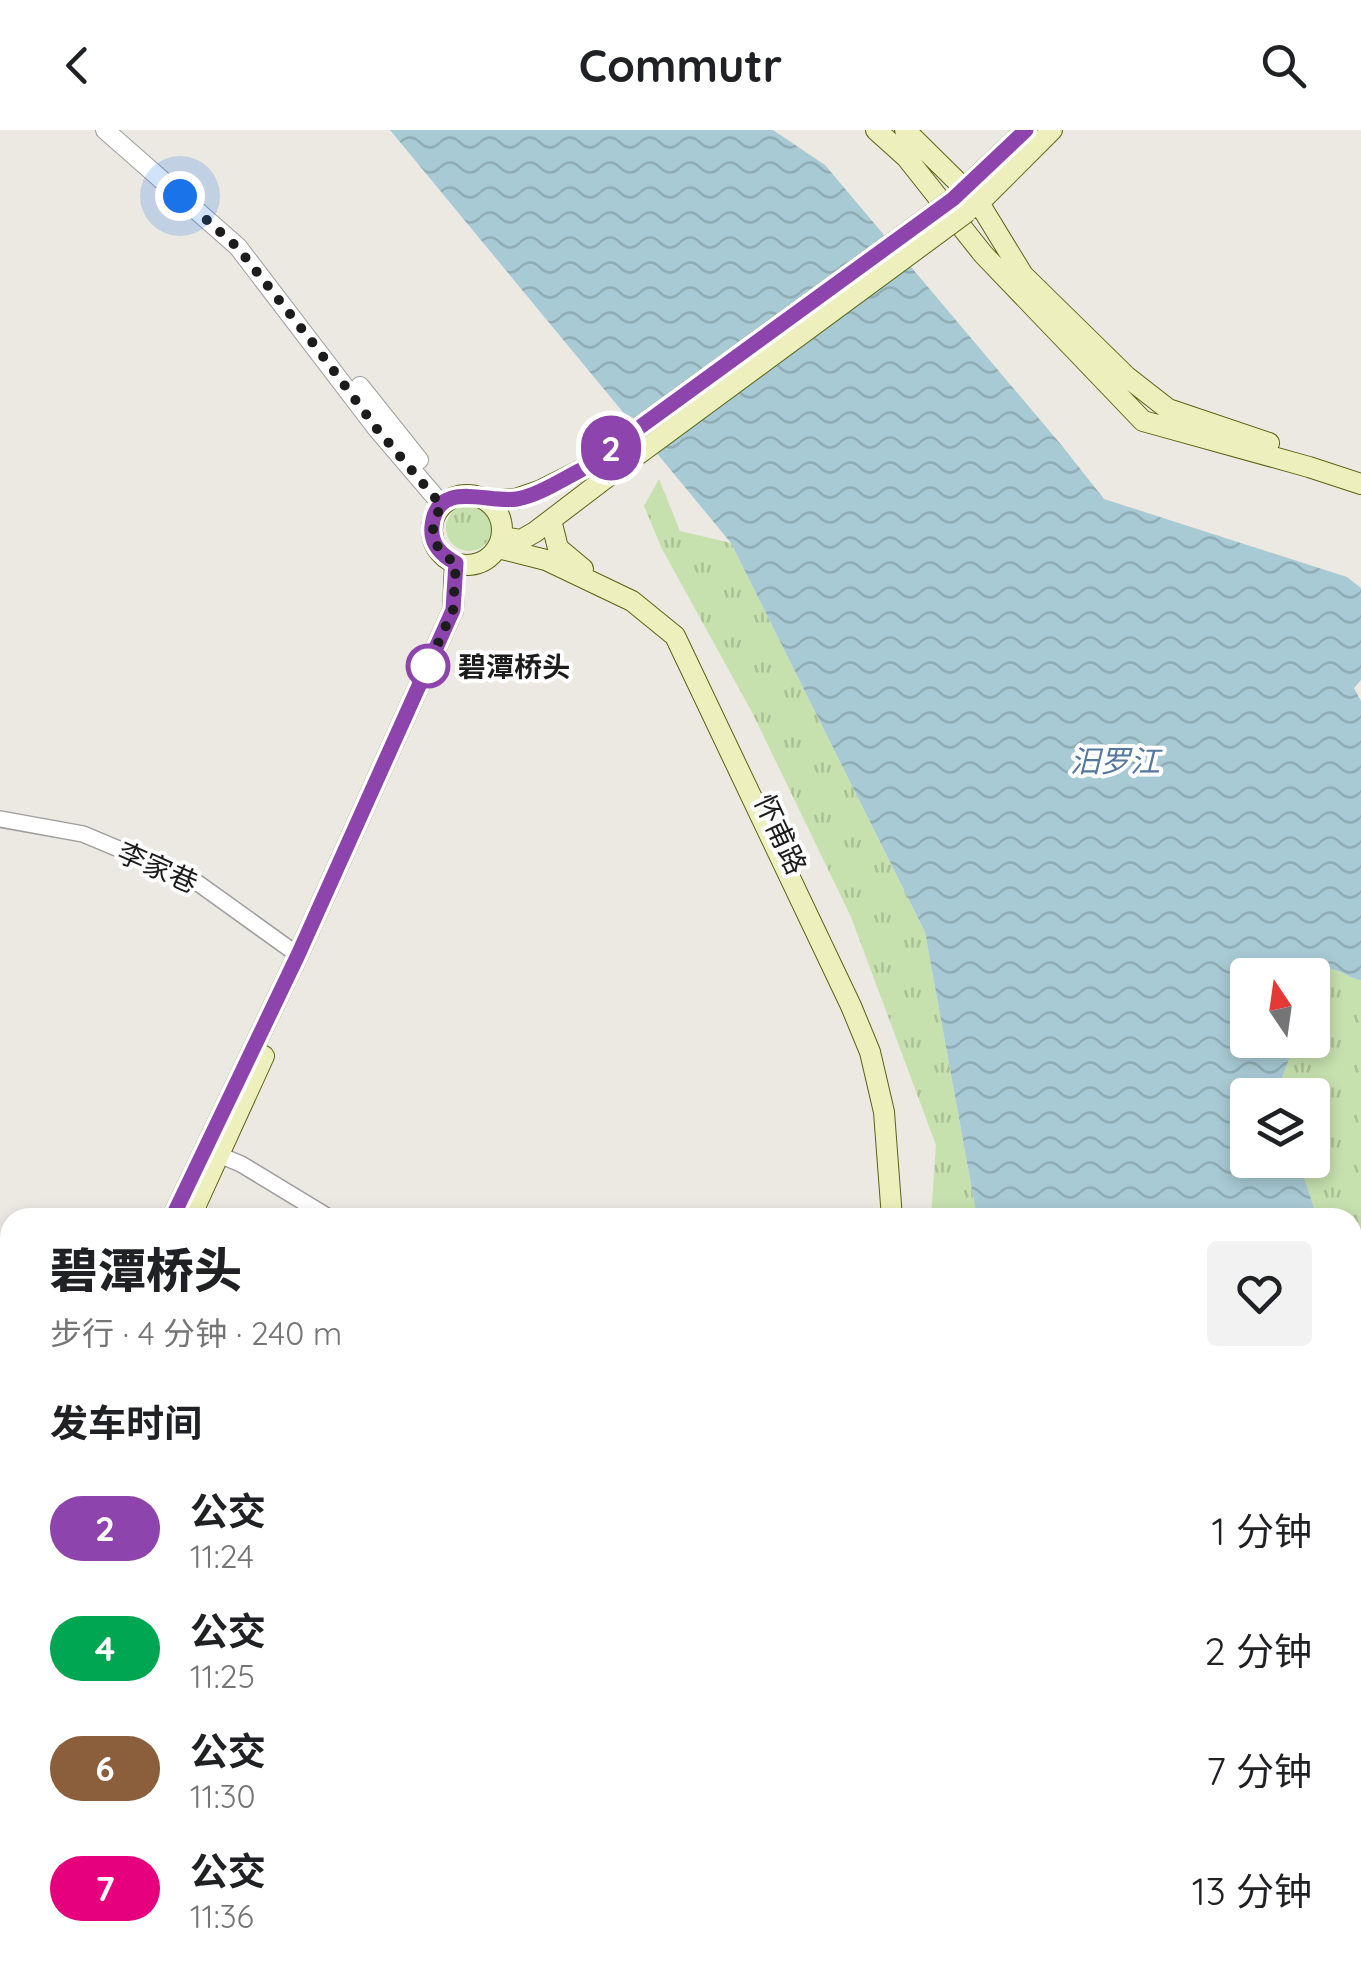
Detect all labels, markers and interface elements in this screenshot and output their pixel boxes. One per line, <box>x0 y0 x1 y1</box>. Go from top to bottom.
text: Commutr <box>579 37 782 93</box>
icon: back <box>50 38 105 93</box>
icon: search <box>1256 38 1311 93</box>
your location <box>155 171 205 221</box>
line badge: 2 <box>578 416 644 480</box>
text: 2 <box>601 426 621 470</box>
marker: 碧潭桥头 <box>407 645 449 687</box>
place label: 碧潭桥头 <box>458 649 570 684</box>
water label: 汨罗江 <box>1070 742 1163 780</box>
street label: 怀甫路 <box>747 789 815 879</box>
street label: 李家巷 <box>113 834 203 900</box>
north arrow <box>1230 958 1330 1058</box>
map controls <box>1230 958 1330 1178</box>
button: layers <box>1230 1078 1330 1178</box>
text: 碧潭桥头 <box>50 1240 242 1300</box>
button: heart <box>1207 1241 1312 1346</box>
text: 步行 · 4 分钟 · 240 m <box>50 1313 342 1353</box>
text: 发车时间 <box>50 1399 202 1447</box>
text: 公交 <box>190 1487 266 1535</box>
text: 2 <box>95 1506 115 1550</box>
text: 1 分钟 <box>1212 1507 1312 1555</box>
text: 11:24 <box>190 1536 254 1576</box>
text: 公交 <box>190 1607 266 1655</box>
text: 4 <box>95 1626 115 1670</box>
text: 2 分钟 <box>1205 1627 1312 1675</box>
text: 11:25 <box>190 1656 255 1696</box>
text: 公交 <box>190 1727 266 1775</box>
text: 6 <box>95 1746 115 1790</box>
text: 7 分钟 <box>1206 1747 1312 1795</box>
text: 11:30 <box>190 1776 255 1816</box>
text: 公交 <box>190 1847 266 1895</box>
text: 7 <box>95 1866 115 1910</box>
text: 13 分钟 <box>1192 1867 1312 1915</box>
text: 11:36 <box>190 1896 254 1936</box>

